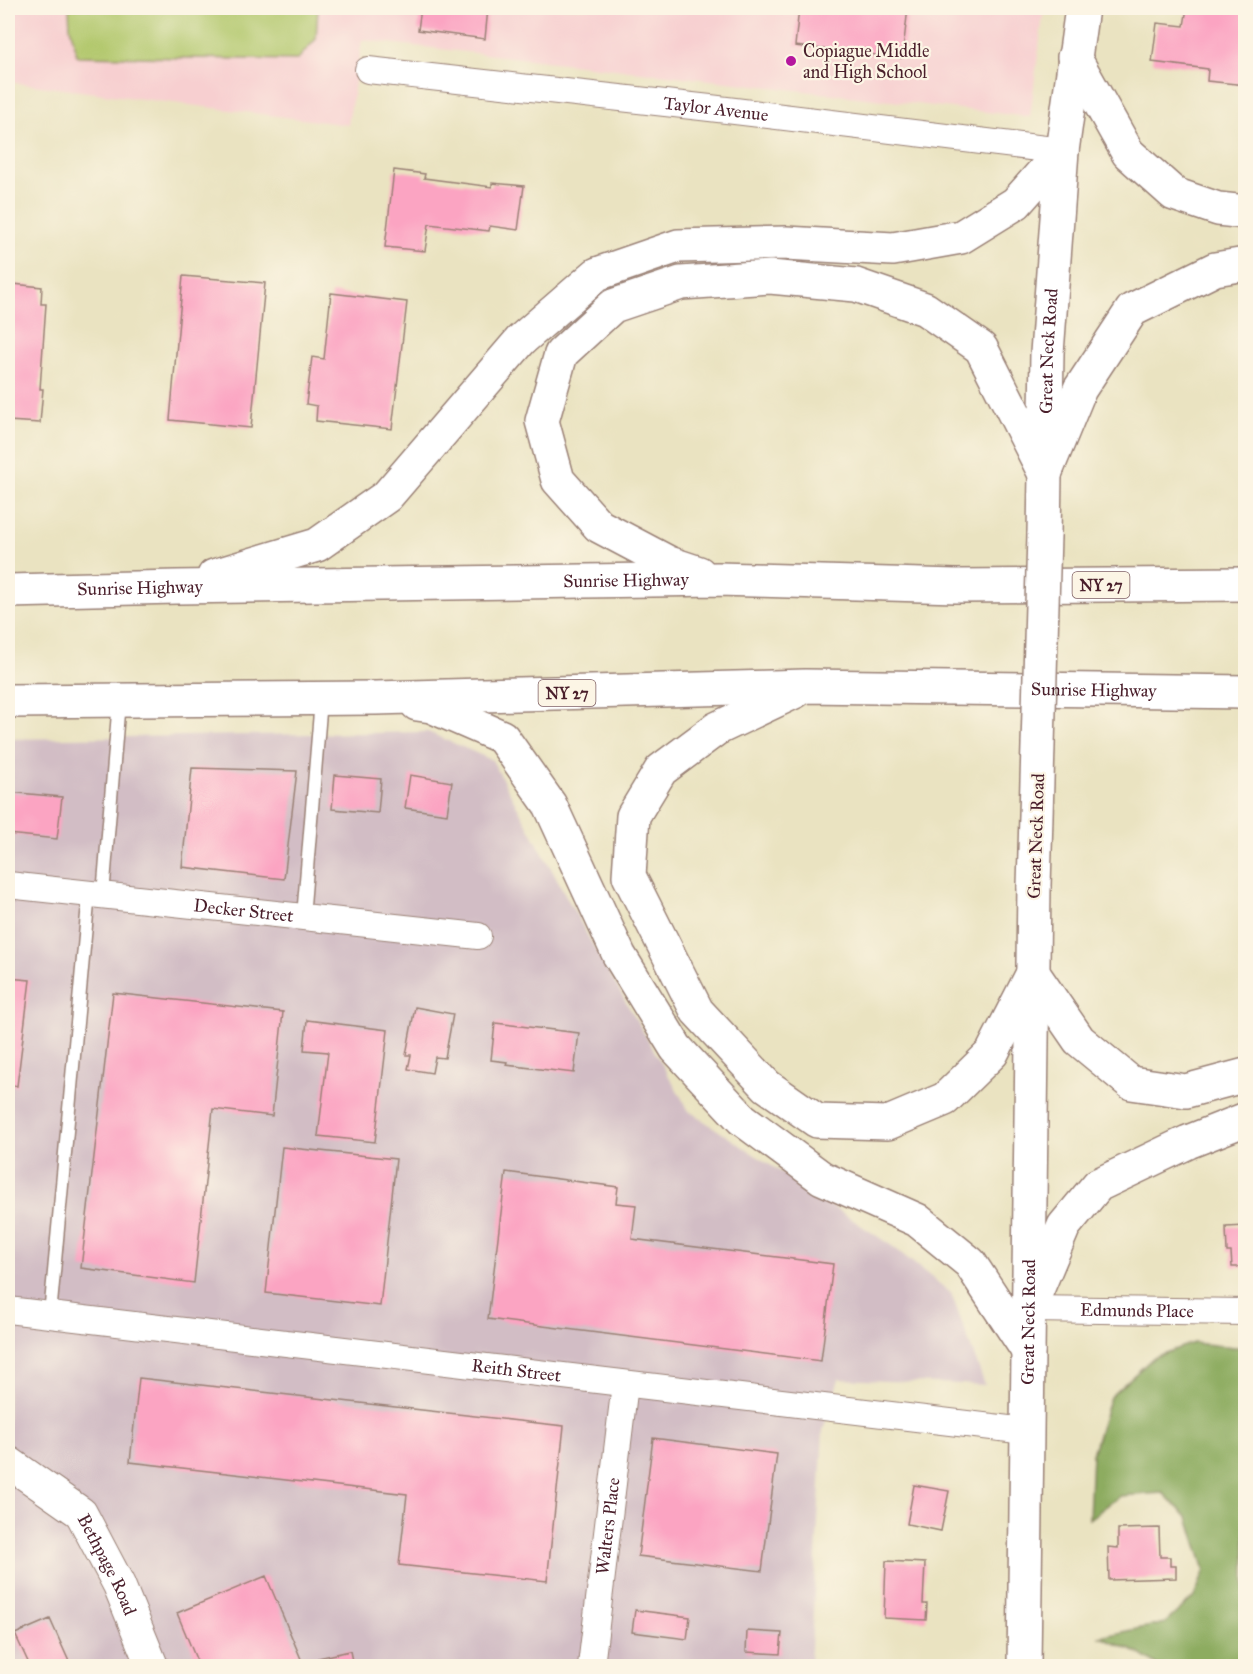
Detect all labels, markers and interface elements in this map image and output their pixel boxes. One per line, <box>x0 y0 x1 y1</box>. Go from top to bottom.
place label: Copiague Middle and High School <box>803 40 929 84</box>
marker: Copiague Middle and High School <box>784 54 798 68</box>
street label: Taylor Avenue <box>662 92 770 126</box>
street label: Great Neck Road <box>1035 287 1063 414</box>
street label: Sunrise Highway <box>563 568 689 592</box>
road number: NY 27 <box>1072 572 1130 598</box>
street label: Sunrise Highway <box>77 576 204 600</box>
street label: Sunrise Highway <box>1031 678 1157 702</box>
road number: NY 27 <box>538 680 596 706</box>
street label: Great Neck Road <box>1023 773 1049 899</box>
street label: Decker Street <box>193 894 295 927</box>
street label: Great Neck Road <box>1017 1259 1040 1385</box>
street label: Edmunds Place <box>1080 1299 1194 1322</box>
street label: Reith Street <box>470 1354 563 1387</box>
street label: Walters Place <box>591 1476 625 1576</box>
street label: Bethpage Road <box>73 1510 141 1619</box>

